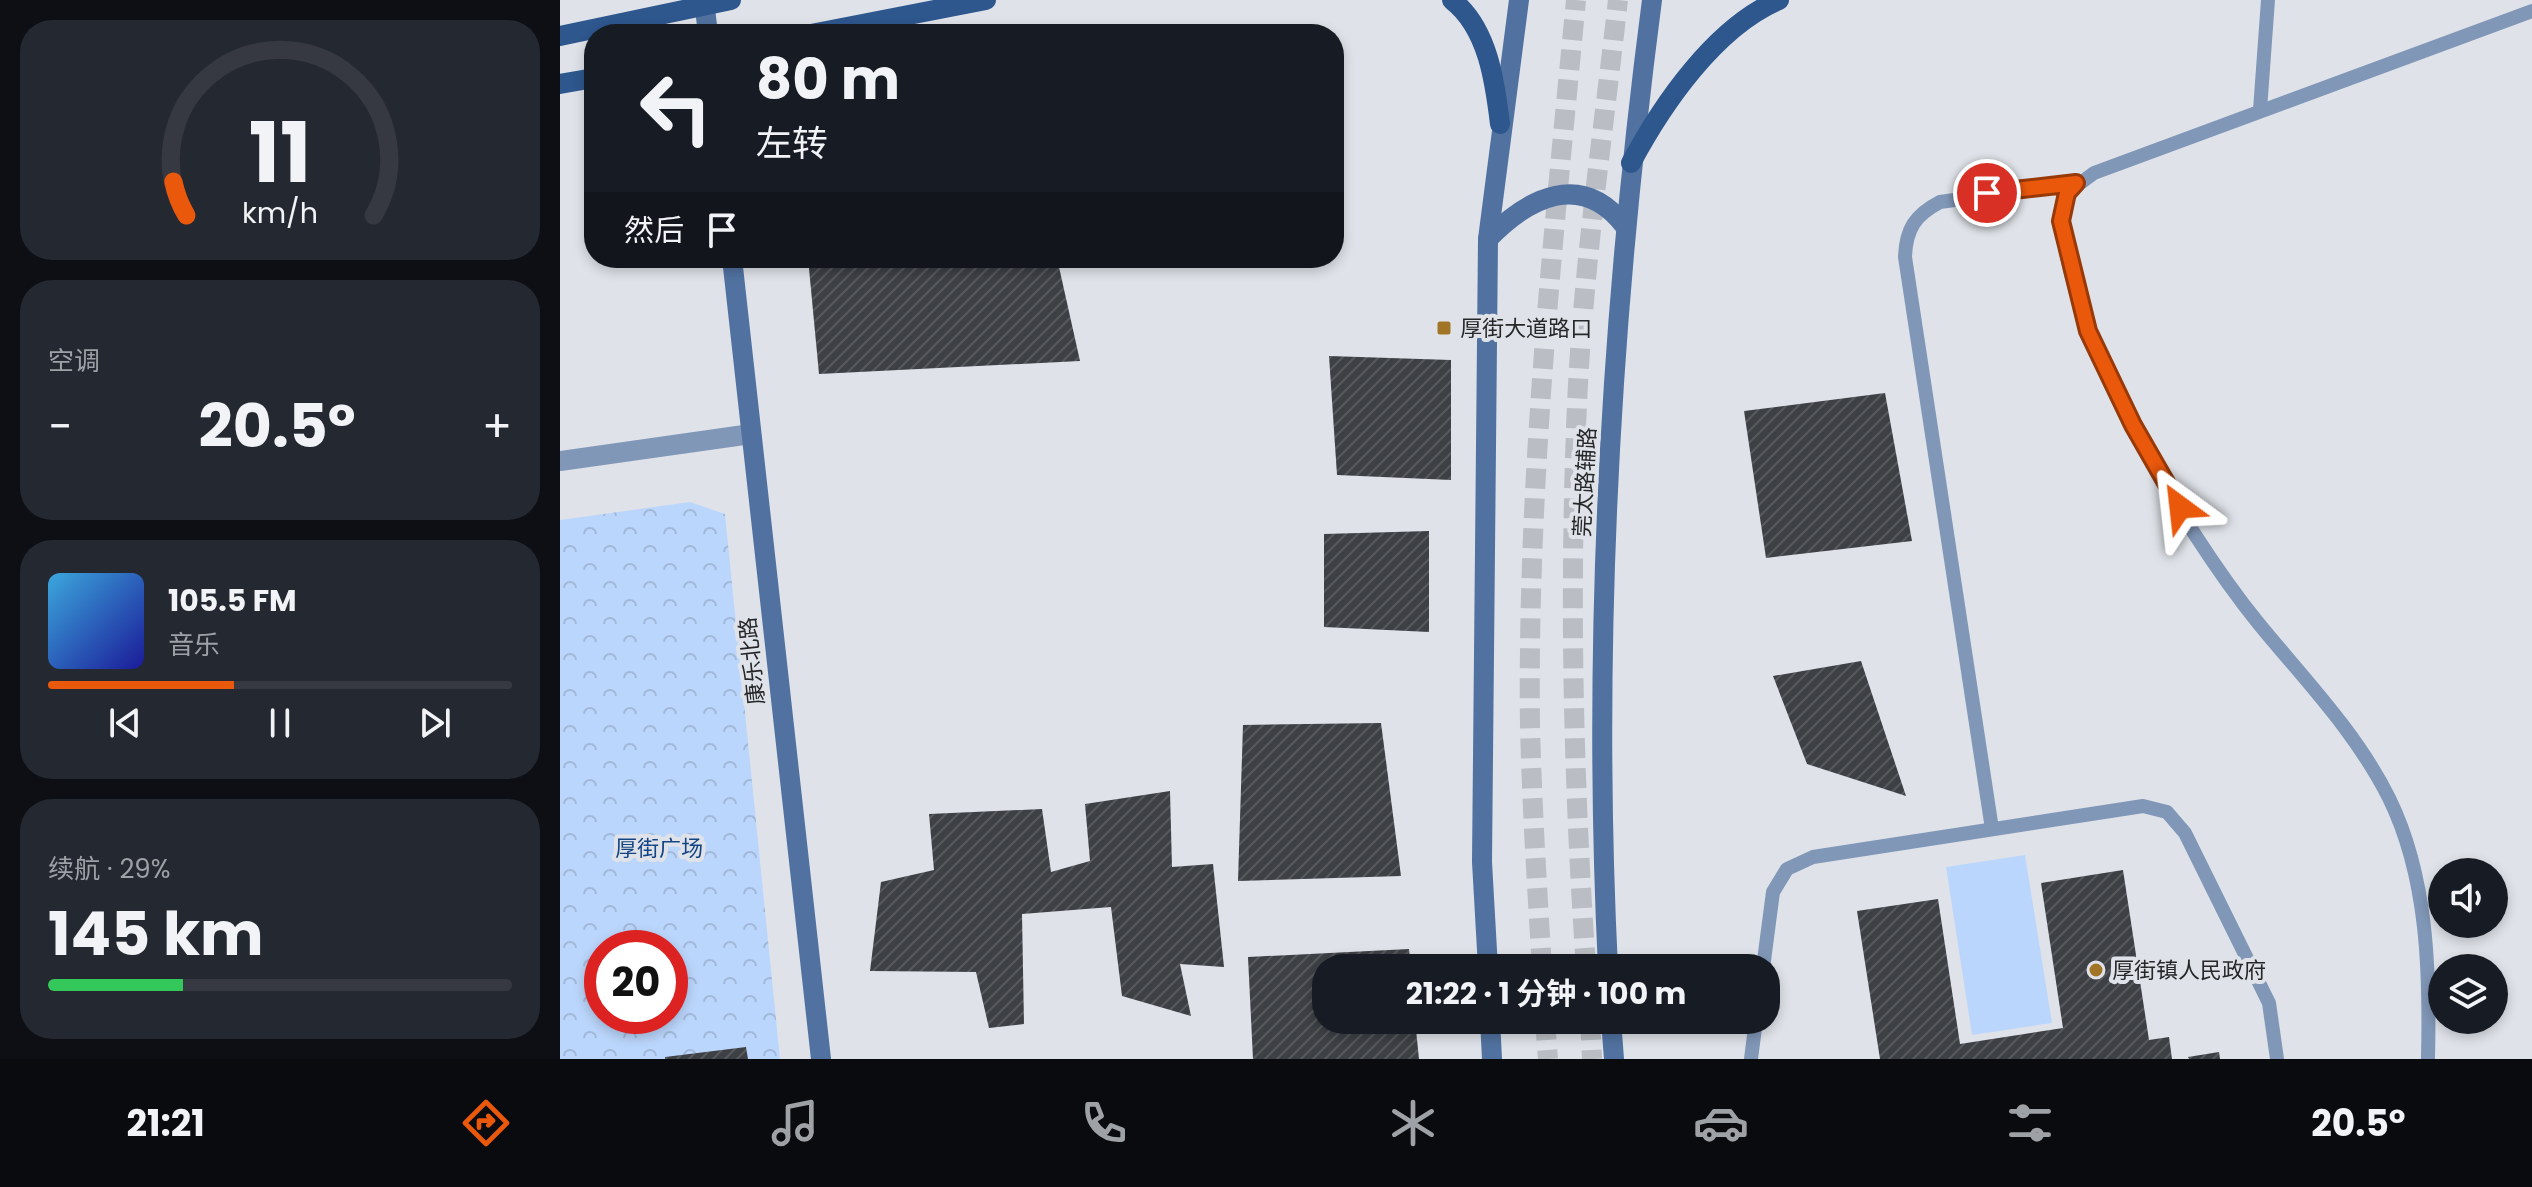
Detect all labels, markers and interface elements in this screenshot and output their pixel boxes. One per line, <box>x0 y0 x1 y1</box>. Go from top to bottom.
text: 80 m <box>756 40 900 119</box>
icon: left <box>624 56 728 160</box>
text: 11 <box>249 94 311 210</box>
text: 左转 <box>756 118 828 169</box>
pin <box>1953 159 2021 227</box>
icon: arrive <box>1965 171 2009 215</box>
text: km/h <box>242 193 318 233</box>
icon: arrive <box>700 208 744 252</box>
text: 然后 <box>624 209 684 252</box>
place label: 厚街大道路口 <box>1460 313 1592 344</box>
marker: 厚街大道路口 <box>1435 319 1453 337</box>
text: 空调 <box>48 343 100 379</box>
text: 20.5° <box>199 384 356 468</box>
text: − <box>48 396 72 457</box>
text: + <box>482 396 512 457</box>
street label: 莞太路辅路 <box>1567 426 1603 538</box>
position arrow <box>2138 465 2222 549</box>
text: 105.5 FM <box>168 579 297 622</box>
street label: 康乐北路 <box>732 616 772 706</box>
text: 音乐 <box>168 627 220 663</box>
icon: previous <box>103 701 147 745</box>
icon: pause <box>258 701 302 745</box>
icon: next <box>413 701 457 745</box>
park label: 厚街广场 <box>615 833 703 864</box>
text: 续航 · 29% <box>48 851 170 887</box>
map controls <box>2428 858 2508 1034</box>
button: sound <box>2428 858 2508 938</box>
text: 145 km <box>48 892 264 976</box>
speed limit sign: 20 <box>584 930 688 1034</box>
button: layers <box>2428 954 2508 1034</box>
place label: 厚街镇人民政府 <box>2112 955 2266 986</box>
marker: 厚街镇人民政府 <box>2087 961 2105 979</box>
text: 21:22 · 1 分钟 · 100 m <box>1406 972 1686 1015</box>
icon: directions <box>458 1095 514 1151</box>
icon: music <box>767 1095 823 1151</box>
icon: phone <box>1076 1095 1132 1151</box>
icon: climate <box>1385 1095 1441 1151</box>
icon: car <box>1693 1095 1749 1151</box>
icon: filters <box>2002 1095 2058 1151</box>
text: 21:21 <box>126 1098 205 1149</box>
text: 20.5° <box>2311 1098 2405 1149</box>

